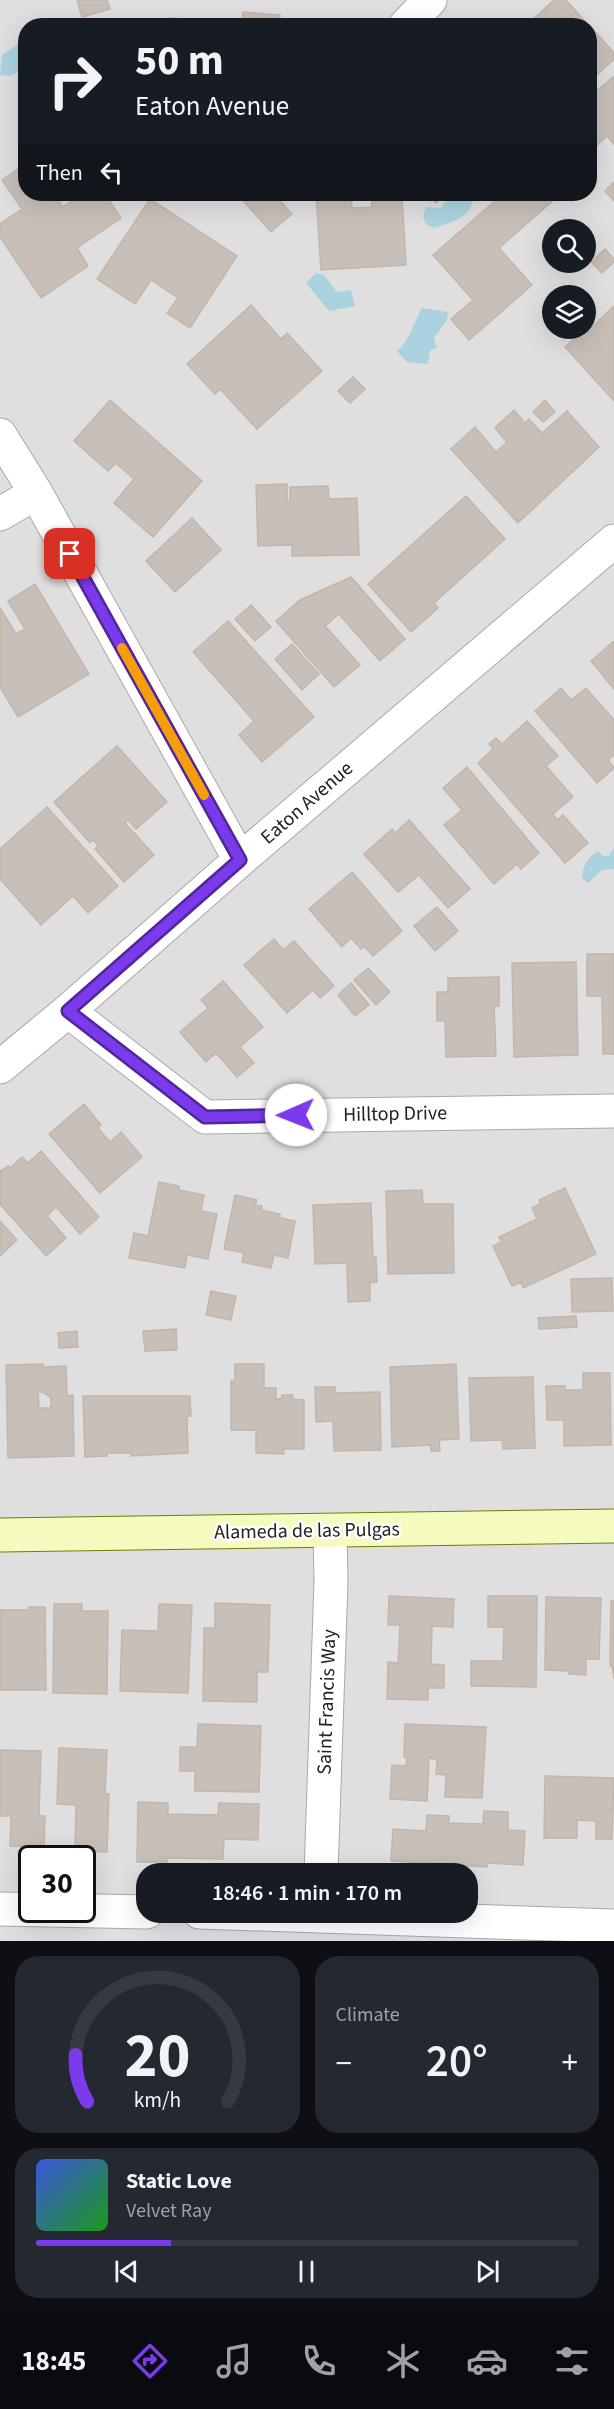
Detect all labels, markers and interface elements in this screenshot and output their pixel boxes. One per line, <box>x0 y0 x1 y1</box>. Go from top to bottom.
text: 50 m <box>135 31 224 91</box>
icon: right <box>36 42 114 120</box>
text: Eaton Avenue <box>135 87 289 126</box>
icon: left <box>95 156 128 189</box>
text: Then <box>36 157 83 189</box>
map controls <box>542 219 596 339</box>
button: search <box>542 219 596 273</box>
button: layers <box>542 285 596 339</box>
pin <box>44 528 95 579</box>
icon: arrive <box>53 537 86 570</box>
street label: Eaton Avenue <box>255 755 359 851</box>
position arrow <box>264 1083 328 1147</box>
street label: Hilltop Drive <box>343 1099 447 1129</box>
street label: Alameda de las Pulgas <box>214 1515 400 1547</box>
street label: Saint Francis Way <box>310 1628 344 1775</box>
speed limit sign: 30 <box>18 1845 96 1923</box>
text: 18:46 · 1 min · 170 m <box>212 1877 402 1909</box>
text: Climate <box>336 2001 400 2029</box>
text: 20 <box>124 2012 190 2101</box>
text: 20° <box>426 2030 488 2094</box>
text: − <box>336 2040 352 2087</box>
text: + <box>562 2040 578 2087</box>
text: km/h <box>133 2085 181 2116</box>
text: Static Love <box>126 2165 232 2197</box>
text: Velvet Ray <box>126 2197 212 2225</box>
icon: previous <box>110 2255 143 2288</box>
icon: pause <box>290 2255 323 2288</box>
icon: next <box>471 2255 504 2288</box>
icon: directions <box>129 2340 171 2382</box>
icon: music <box>213 2340 255 2382</box>
icon: phone <box>298 2340 340 2382</box>
icon: climate <box>382 2340 424 2382</box>
icon: car <box>466 2340 508 2382</box>
icon: filters <box>551 2340 593 2382</box>
text: 18:45 <box>21 2342 86 2381</box>

